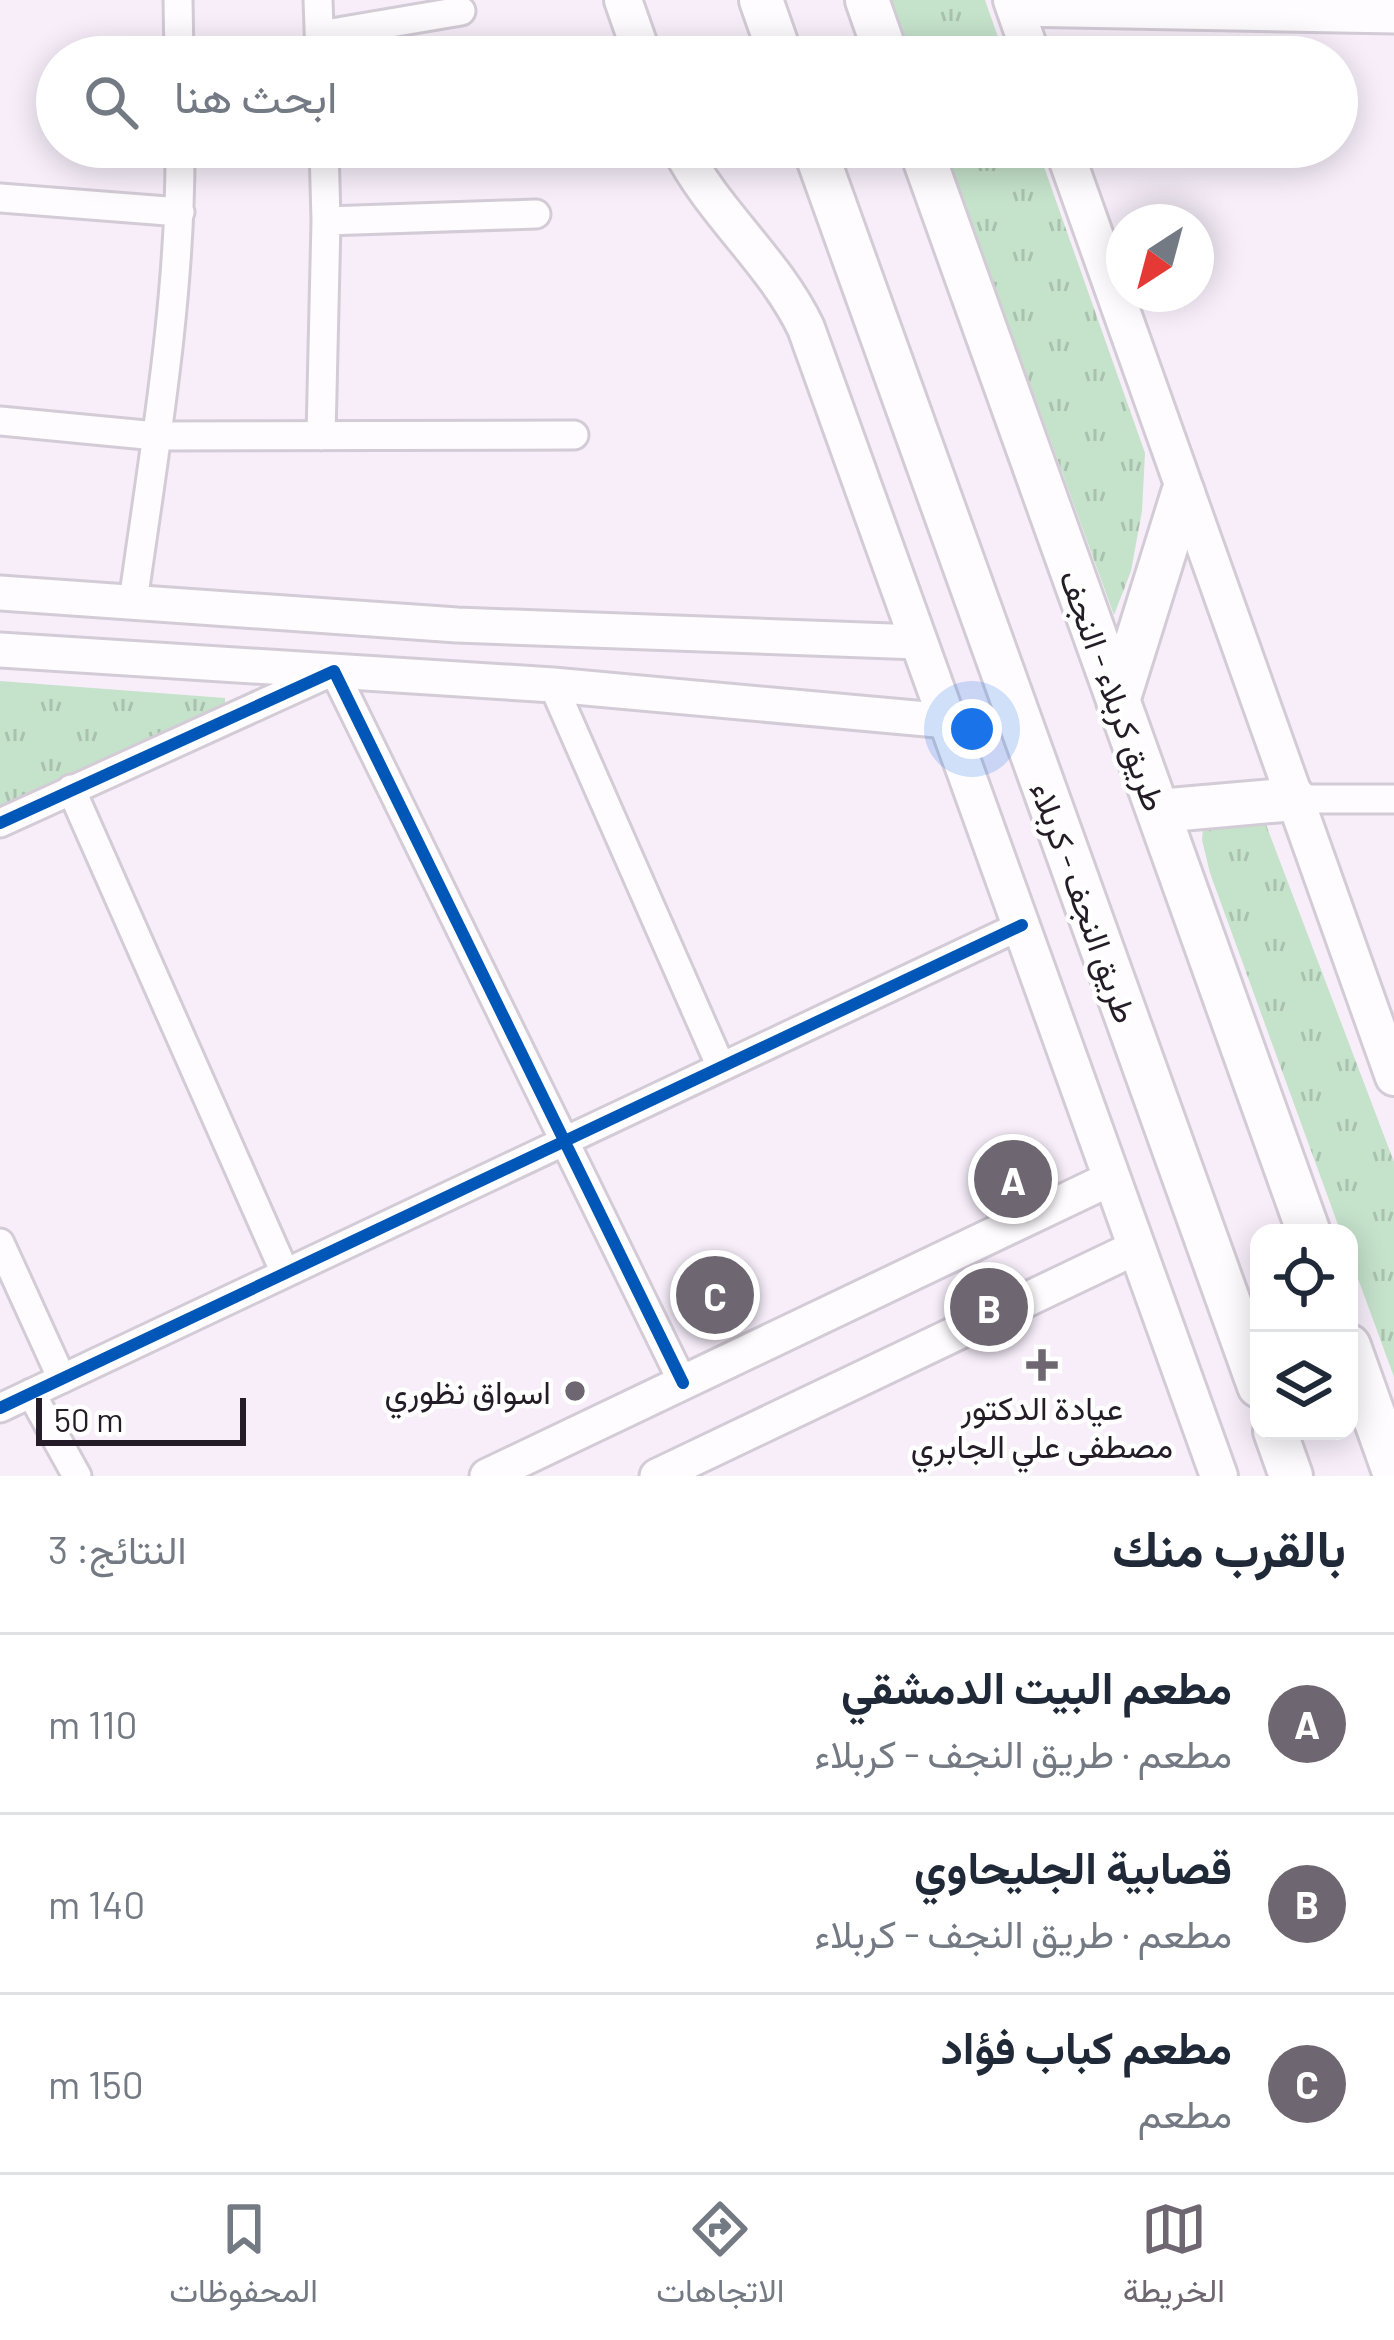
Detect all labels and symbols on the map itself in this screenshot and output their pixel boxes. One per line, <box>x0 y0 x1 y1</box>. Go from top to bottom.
north arrow <box>1106 204 1214 312</box>
street label: طريق كربلاء - النجف <box>1050 564 1176 817</box>
your location <box>942 699 1002 759</box>
street label: طريق النجف - كربلاء <box>1021 776 1147 1029</box>
pin: A <box>974 1134 1052 1224</box>
pin: C <box>676 1250 754 1340</box>
pin: B <box>950 1262 1028 1352</box>
marker: عيادة الدكتور مصطفى علي الجابري <box>1026 1349 1058 1381</box>
place label: اسواق نظوري <box>385 1371 551 1419</box>
marker: اسواق نظوري <box>562 1378 588 1404</box>
place label: عيادة الدكتور مصطفى علي الجابري <box>911 1387 1173 1473</box>
scale bar <box>36 1392 246 1445</box>

